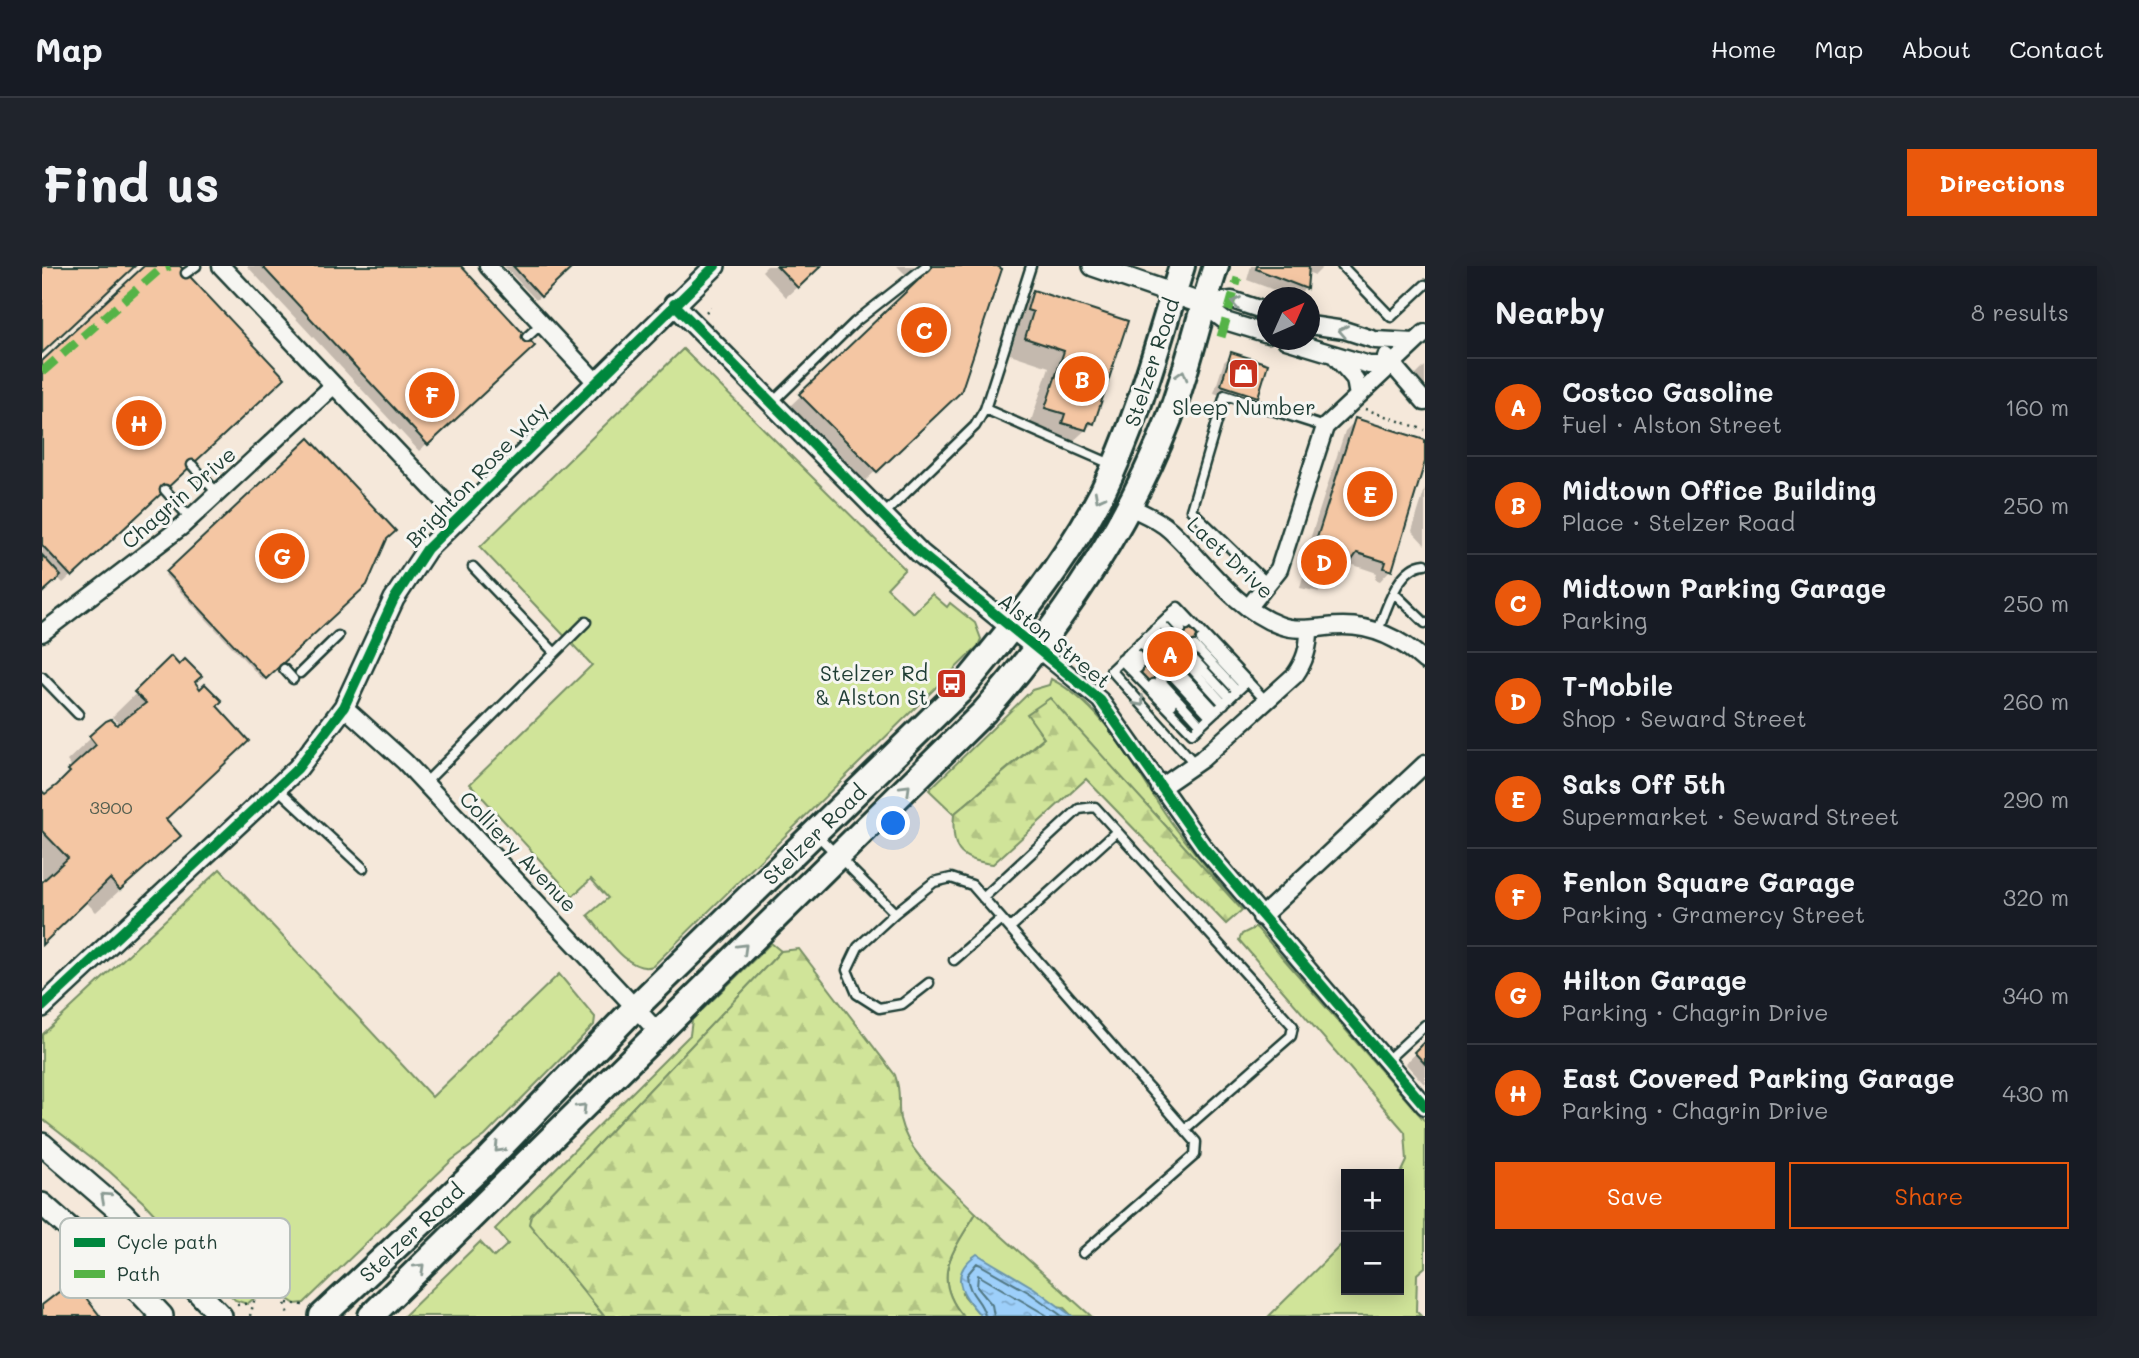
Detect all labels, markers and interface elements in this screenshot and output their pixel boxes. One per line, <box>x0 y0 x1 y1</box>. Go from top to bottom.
text: Map <box>35 27 103 70</box>
text: Home <box>1711 33 1776 64</box>
text: Map <box>1814 33 1863 64</box>
text: About <box>1901 33 1971 64</box>
text: Contact <box>2009 33 2104 64</box>
button: Directions <box>1907 149 2097 216</box>
text: Find us <box>42 151 220 214</box>
north arrow <box>1257 287 1320 350</box>
text: Nearby <box>1495 292 1605 332</box>
street label: Stelzer Road <box>1118 294 1184 430</box>
one-way arrow <box>1230 296 1242 311</box>
text: 8 results <box>1971 297 2069 327</box>
pin: C <box>901 304 947 356</box>
one-way arrow <box>1337 324 1349 339</box>
pin: B <box>1059 353 1105 405</box>
shop icon: Sleep Number <box>1227 357 1261 391</box>
pin: F <box>409 369 455 421</box>
one-way arrow <box>1173 370 1188 382</box>
text: Costco Gasoline <box>1562 375 1774 409</box>
text: A <box>1510 392 1526 422</box>
text: 160 m <box>2005 392 2069 422</box>
place label: Sleep Number <box>1172 393 1316 420</box>
street label: Brighton Rose Way <box>399 395 553 553</box>
pin: H <box>116 397 162 449</box>
text: Fuel · Alston Street <box>1562 409 1782 439</box>
street label: Chagrin Drive <box>115 440 241 554</box>
pin: E <box>1347 468 1393 520</box>
text: Midtown Office Building <box>1562 473 1876 507</box>
one-way arrow <box>1094 490 1107 502</box>
text: B <box>1510 490 1526 520</box>
text: 250 m <box>2003 490 2069 520</box>
text: Place · Stelzer Road <box>1562 507 1795 537</box>
street label: Laet Drive <box>1182 510 1280 604</box>
pin: G <box>259 530 305 582</box>
pin: D <box>1301 536 1347 588</box>
text: Midtown Parking Garage <box>1562 571 1886 605</box>
street label: Alston Street <box>993 586 1117 694</box>
text: C <box>1509 588 1527 618</box>
text: 250 m <box>2003 588 2069 618</box>
text: Parking <box>1562 605 1647 635</box>
pin: A <box>1147 628 1193 680</box>
place label: Stelzer Rd & Alston St <box>815 659 928 710</box>
bus stop icon: Stelzer Rd & Alston St <box>934 667 968 701</box>
text: T-Mobile <box>1562 669 1673 703</box>
text: D <box>1510 686 1526 716</box>
text: 260 m <box>2002 686 2069 716</box>
one-way arrow <box>1132 694 1144 707</box>
text: Shop · Seward Street <box>1562 703 1807 733</box>
text: Saks Off 5th <box>1562 767 1725 801</box>
street label: Stelzer Road <box>757 778 871 890</box>
text: E <box>1511 784 1525 814</box>
text: 290 m <box>2003 784 2069 814</box>
street label: Colliery Avenue <box>454 785 584 917</box>
one-way arrow <box>898 785 910 797</box>
house number: 3900 <box>89 795 133 819</box>
text: Supermarket · Seward Street <box>1562 801 1899 831</box>
your location <box>876 806 910 840</box>
text: Fenlon Square Garage <box>1562 865 1855 899</box>
text: F <box>1511 882 1525 912</box>
text: 320 m <box>2003 882 2069 912</box>
text: Parking · Gramercy Street <box>1562 899 1865 929</box>
one-way arrow <box>735 943 748 956</box>
text: Hilton Garage <box>1562 963 1747 997</box>
text: G <box>1509 980 1527 1010</box>
text: 340 m <box>2002 980 2069 1010</box>
text: Parking · Chagrin Drive <box>1562 997 1829 1027</box>
text: East Covered Parking Garage <box>1562 1061 1954 1095</box>
text: H <box>1509 1078 1527 1108</box>
text: 430 m <box>2002 1078 2069 1108</box>
text: Parking · Chagrin Drive <box>1562 1095 1829 1125</box>
one-way arrow <box>573 1103 586 1116</box>
one-way arrow <box>494 1140 507 1153</box>
button: Save <box>1495 1162 1775 1229</box>
button: Share <box>1789 1162 2069 1229</box>
map controls <box>1341 1169 1404 1295</box>
button: + <box>1341 1169 1404 1232</box>
street label: Stelzer Road <box>353 1177 469 1287</box>
one-way arrow <box>100 1193 113 1206</box>
legend <box>60 1218 290 1298</box>
text: Cycle path <box>117 1229 217 1254</box>
button: − <box>1341 1232 1404 1295</box>
text: Path <box>117 1261 160 1286</box>
one-way arrow <box>412 1264 425 1277</box>

